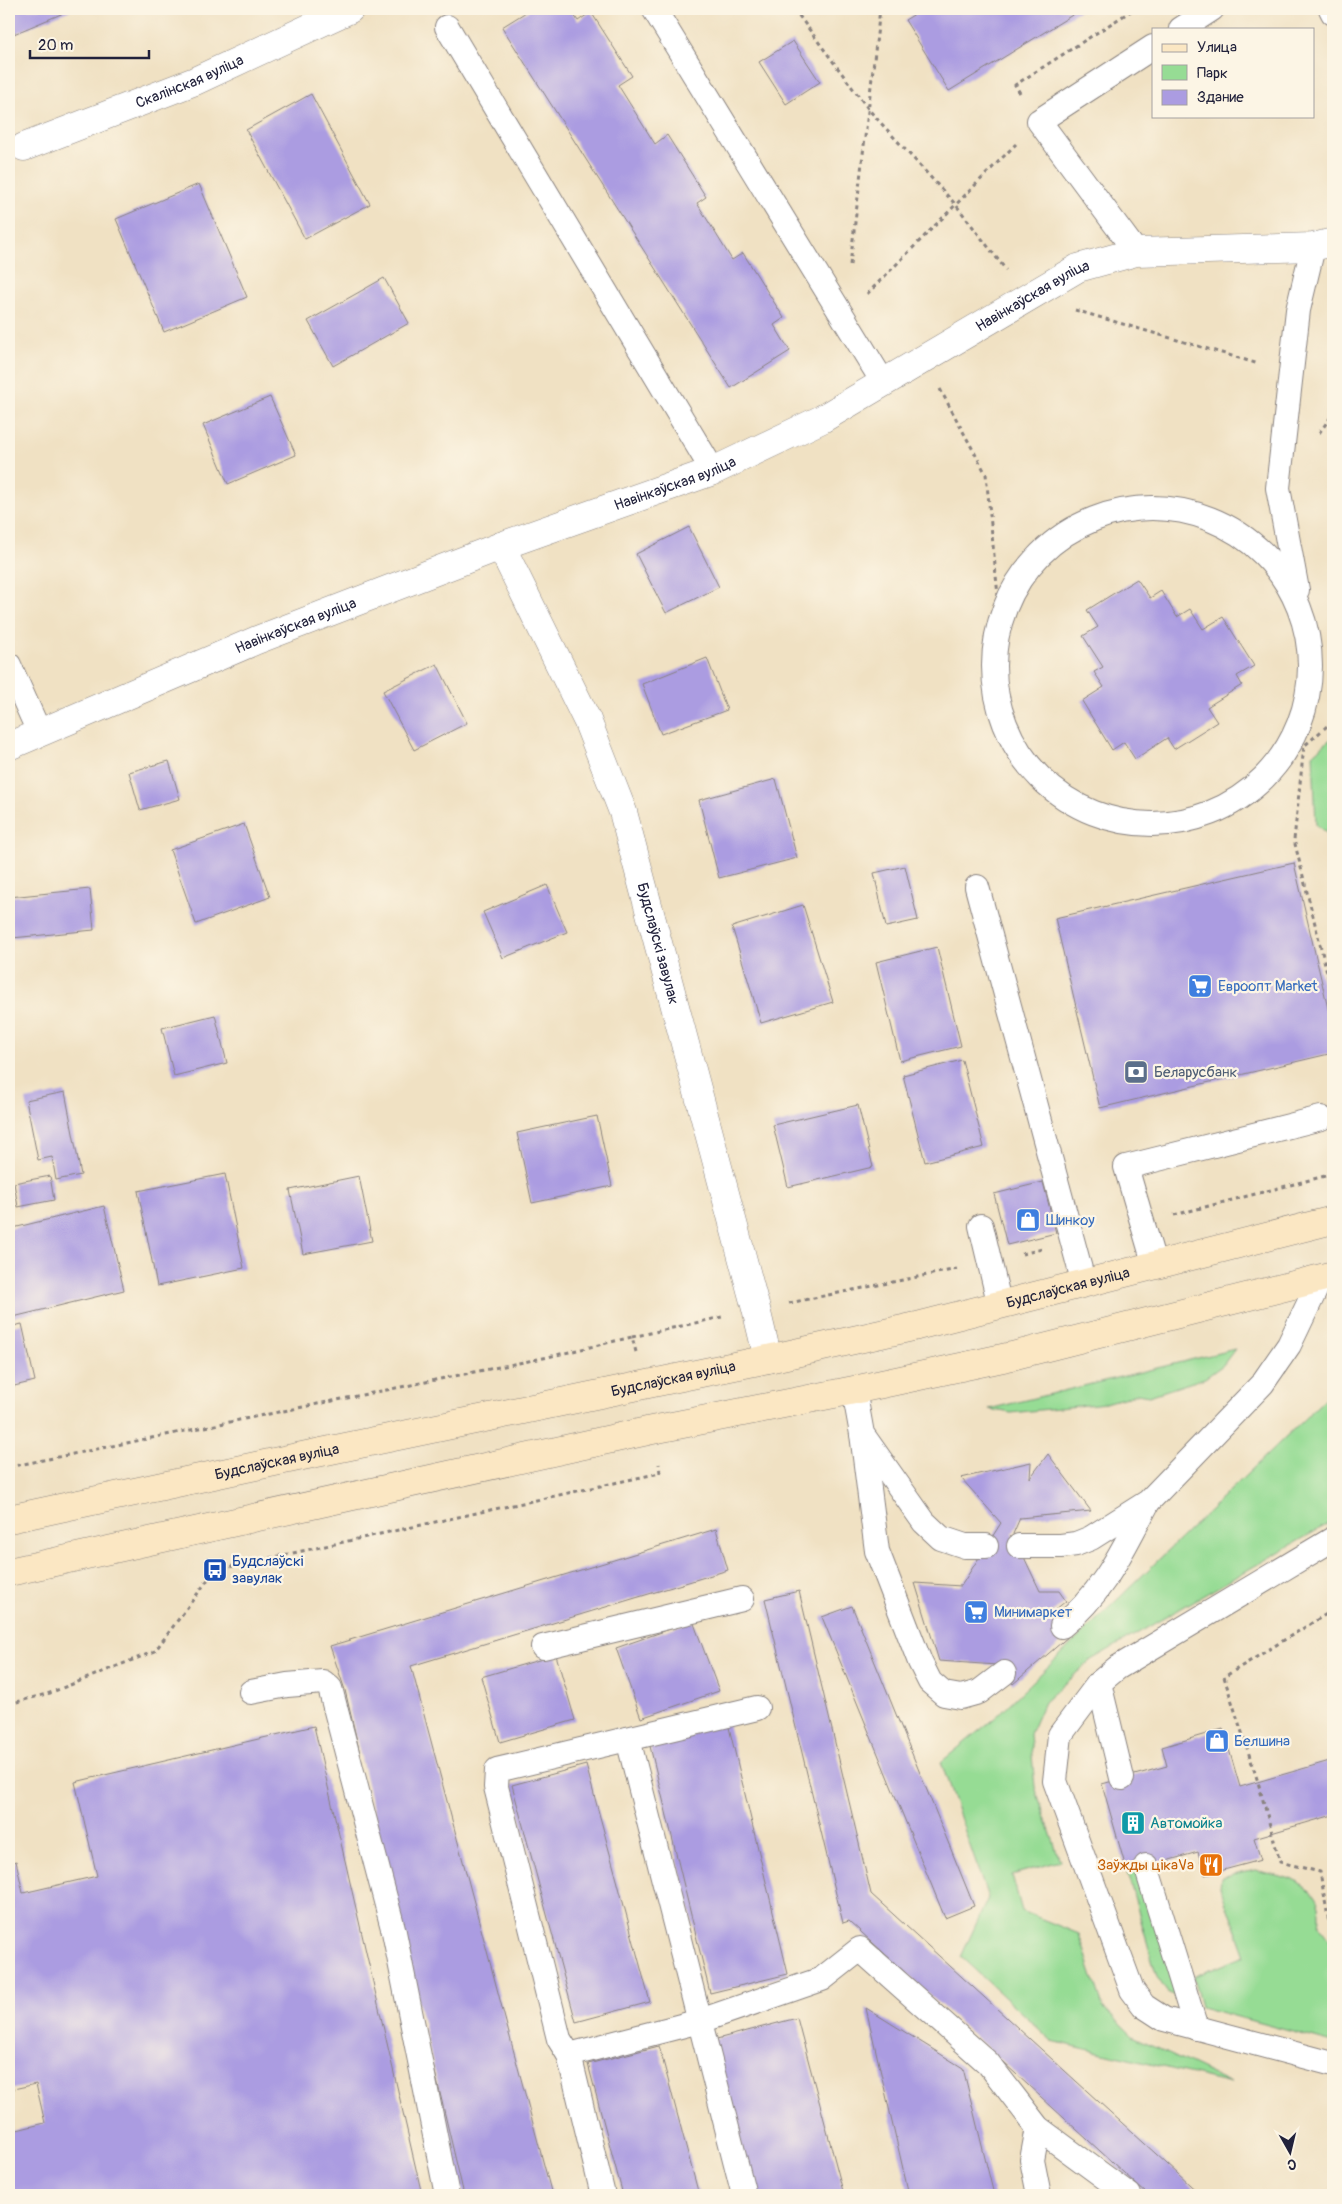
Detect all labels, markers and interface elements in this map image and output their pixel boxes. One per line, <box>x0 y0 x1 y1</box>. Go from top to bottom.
scale bar <box>30 28 149 60</box>
legend <box>1152 28 1314 118</box>
text: 20 m <box>38 36 73 55</box>
text: Улица <box>1197 38 1237 57</box>
street label: Скалінская вуліца <box>133 51 247 113</box>
text: Парк <box>1197 64 1228 83</box>
text: Здание <box>1197 88 1244 107</box>
street label: Навінкаўская вуліца <box>972 256 1092 336</box>
street label: Навінкаўская вуліца <box>612 452 739 515</box>
street label: Навінкаўская вуліца <box>232 594 359 658</box>
street label: Будслаўскі завулак <box>632 881 683 1007</box>
supermarket icon: Евроопт Market <box>1187 973 1213 999</box>
place label: Евроопт Market <box>1218 977 1319 996</box>
bank icon: Беларусбанк <box>1123 1059 1149 1085</box>
place label: Беларусбанк <box>1154 1063 1237 1082</box>
shop icon: Шинкоу <box>1015 1207 1041 1233</box>
place label: Шинкоу <box>1046 1211 1095 1230</box>
street label: Будслаўская вуліца <box>1004 1263 1132 1313</box>
street label: Будслаўская вуліца <box>609 1357 737 1401</box>
street label: Будслаўская вуліца <box>213 1440 341 1485</box>
place label: Будслаўскі завулак <box>232 1552 304 1588</box>
bus stop icon: Будслаўскі завулак <box>202 1557 228 1583</box>
supermarket icon: Минимаркет <box>963 1599 989 1625</box>
place label: Минимаркет <box>994 1603 1073 1622</box>
shop icon: Белшина <box>1204 1728 1230 1754</box>
place label: Белшина <box>1234 1732 1290 1751</box>
building icon: Автомойка <box>1120 1810 1146 1836</box>
place label: Автомойка <box>1150 1814 1223 1833</box>
restaurant icon: Заўжды цікаVа <box>1198 1852 1224 1878</box>
place label: Заўжды цікаVа <box>1097 1856 1194 1875</box>
north arrow <box>1264 2126 1314 2176</box>
text: С <box>1286 2155 1297 2173</box>

